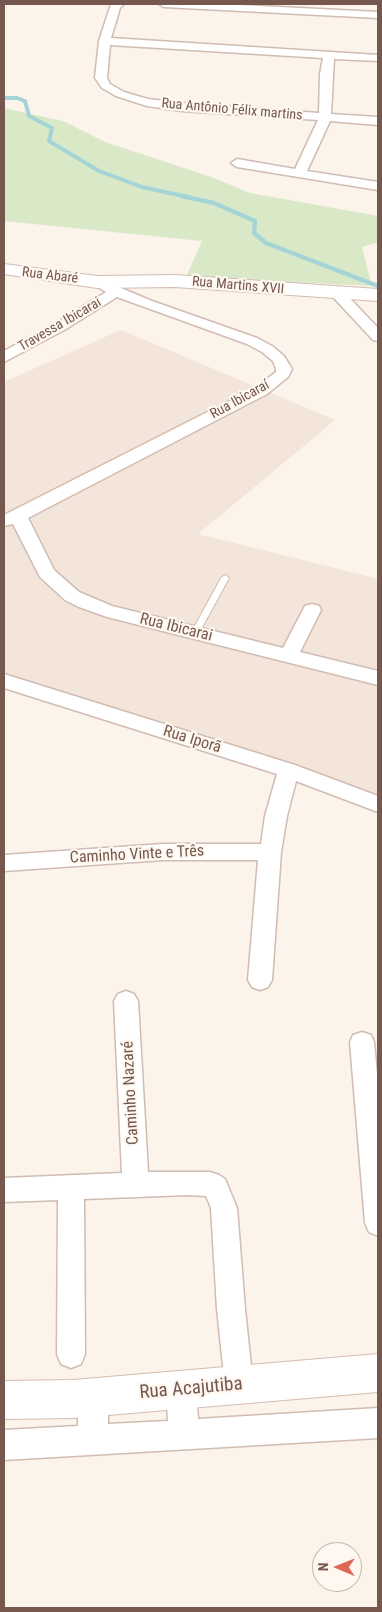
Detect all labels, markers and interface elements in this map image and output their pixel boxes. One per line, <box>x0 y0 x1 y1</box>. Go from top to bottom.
street label: Rua Antônio Félix martins <box>161 95 303 125</box>
street label: Rua Abaré <box>21 264 79 288</box>
street label: Rua Martins XVII <box>191 274 285 298</box>
street label: Travessa Ibicarai <box>15 294 105 356</box>
street label: Rua Ibicaraí <box>208 377 272 423</box>
street label: Rua Ibicarai <box>138 610 214 646</box>
street label: Rua Iporã <box>161 722 223 758</box>
street label: Caminho Vinte e Três <box>69 842 205 868</box>
street label: Caminho Nazaré <box>119 1041 143 1145</box>
street label: Rua Acajutiba <box>138 1373 244 1405</box>
north arrow <box>312 1542 362 1592</box>
text: N <box>315 1562 331 1571</box>

